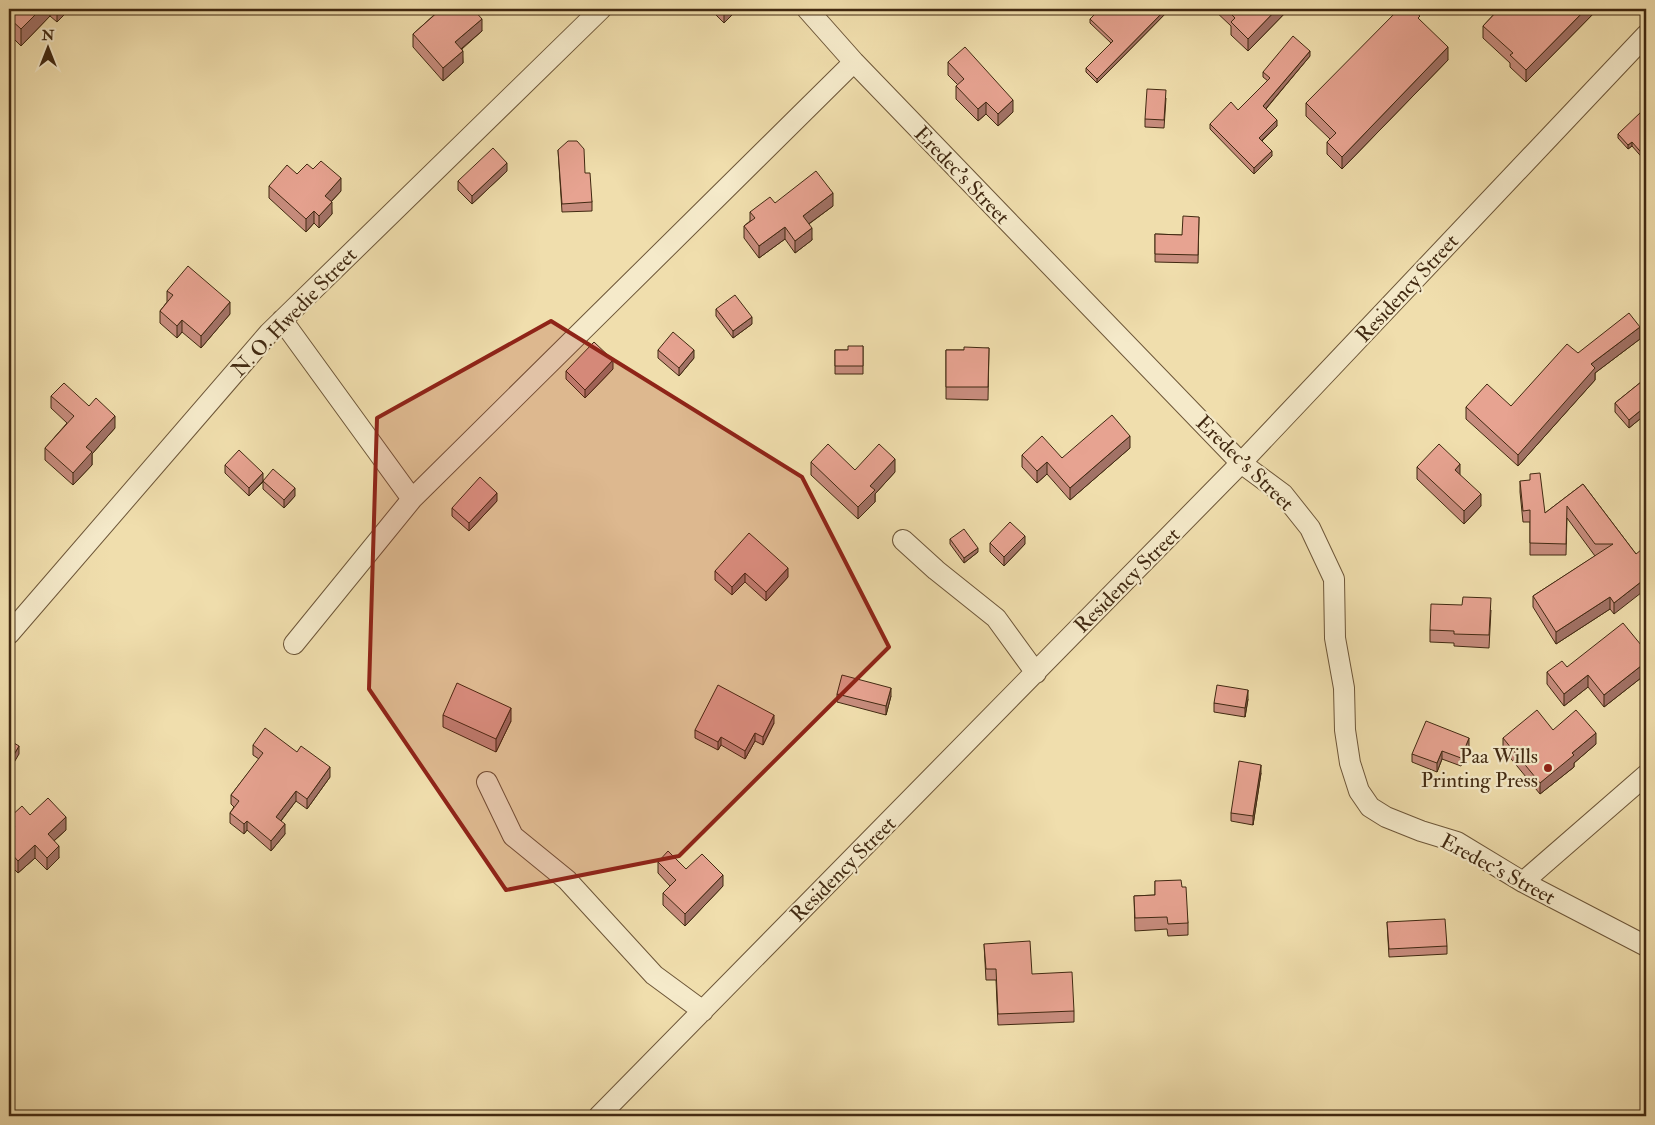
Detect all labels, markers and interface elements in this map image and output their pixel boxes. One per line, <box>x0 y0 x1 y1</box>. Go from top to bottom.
north arrow <box>22 22 72 72</box>
text: N <box>41 27 55 44</box>
street label: Eredec's Street <box>908 120 1015 230</box>
street label: Residency Street <box>1350 228 1465 348</box>
street label: N. O. Hwedie Street <box>226 242 363 383</box>
street label: Eredec's Street <box>1190 410 1300 517</box>
street label: Residency Street <box>1069 522 1186 639</box>
place label: Paa Wills Printing Press <box>1421 743 1538 794</box>
marker: Paa Wills Printing Press <box>1542 762 1554 774</box>
street label: Residency Street <box>785 811 902 928</box>
street label: Eredec's Street <box>1436 828 1560 911</box>

